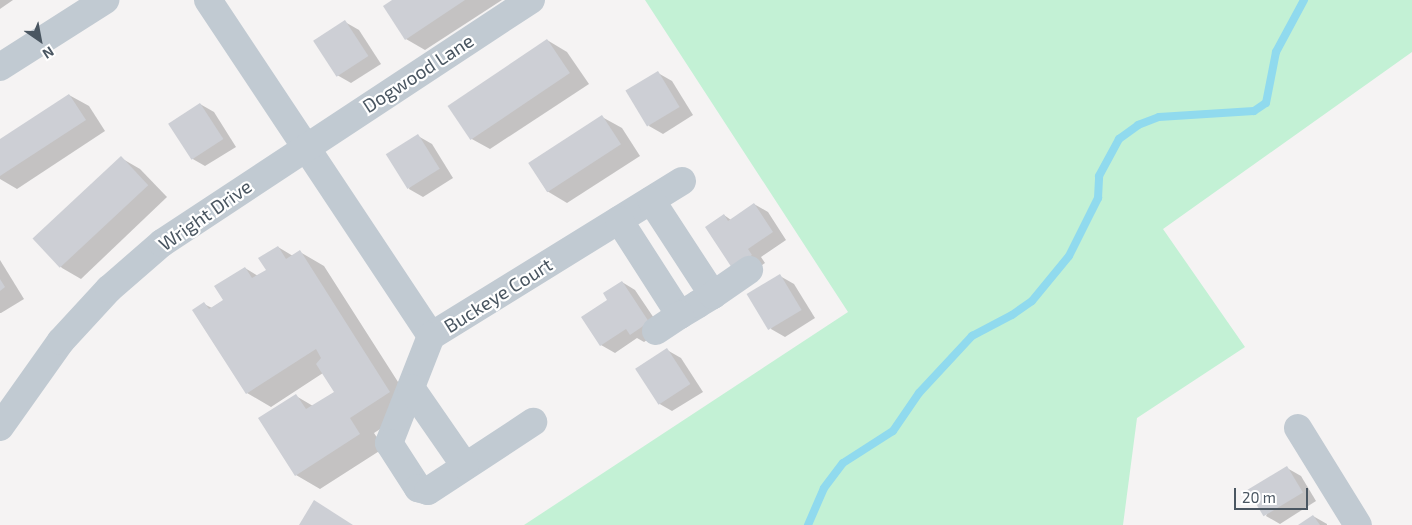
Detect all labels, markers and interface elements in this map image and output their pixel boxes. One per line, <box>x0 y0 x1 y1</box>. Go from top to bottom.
north arrow <box>15 15 65 65</box>
street label: Dogwood Lane <box>358 29 478 117</box>
text: N <box>40 43 57 63</box>
street label: Wright Drive <box>154 175 256 255</box>
street label: Buckeye Court <box>440 253 556 337</box>
scale bar <box>1237 478 1311 510</box>
text: 20 m <box>1242 488 1276 506</box>

